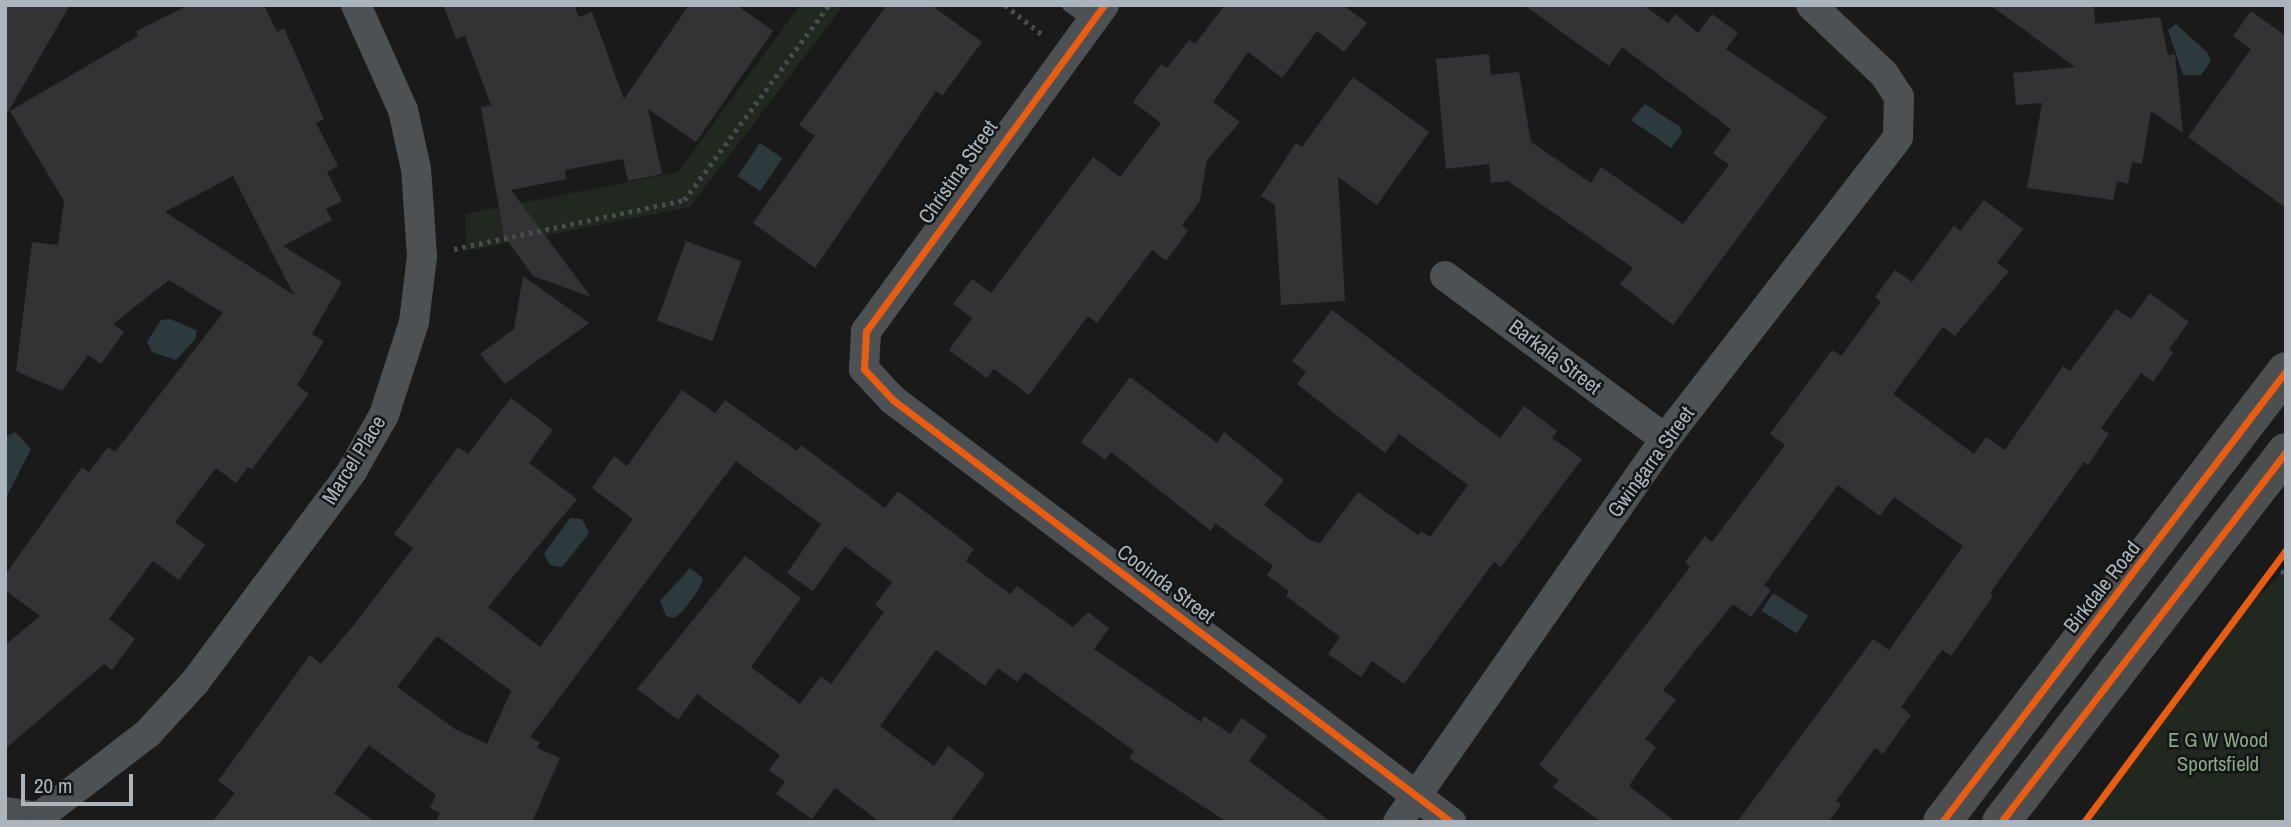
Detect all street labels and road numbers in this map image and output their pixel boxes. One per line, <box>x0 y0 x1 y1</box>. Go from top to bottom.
street label: Christina Street <box>913 115 1003 229</box>
street label: Barkala Street <box>1504 314 1606 400</box>
street label: Gwingarra Street <box>1602 402 1700 522</box>
street label: Marcel Place <box>317 411 391 509</box>
street label: Birkdale Road <box>2058 536 2146 638</box>
street label: Cooinda Street <box>1112 539 1220 629</box>

